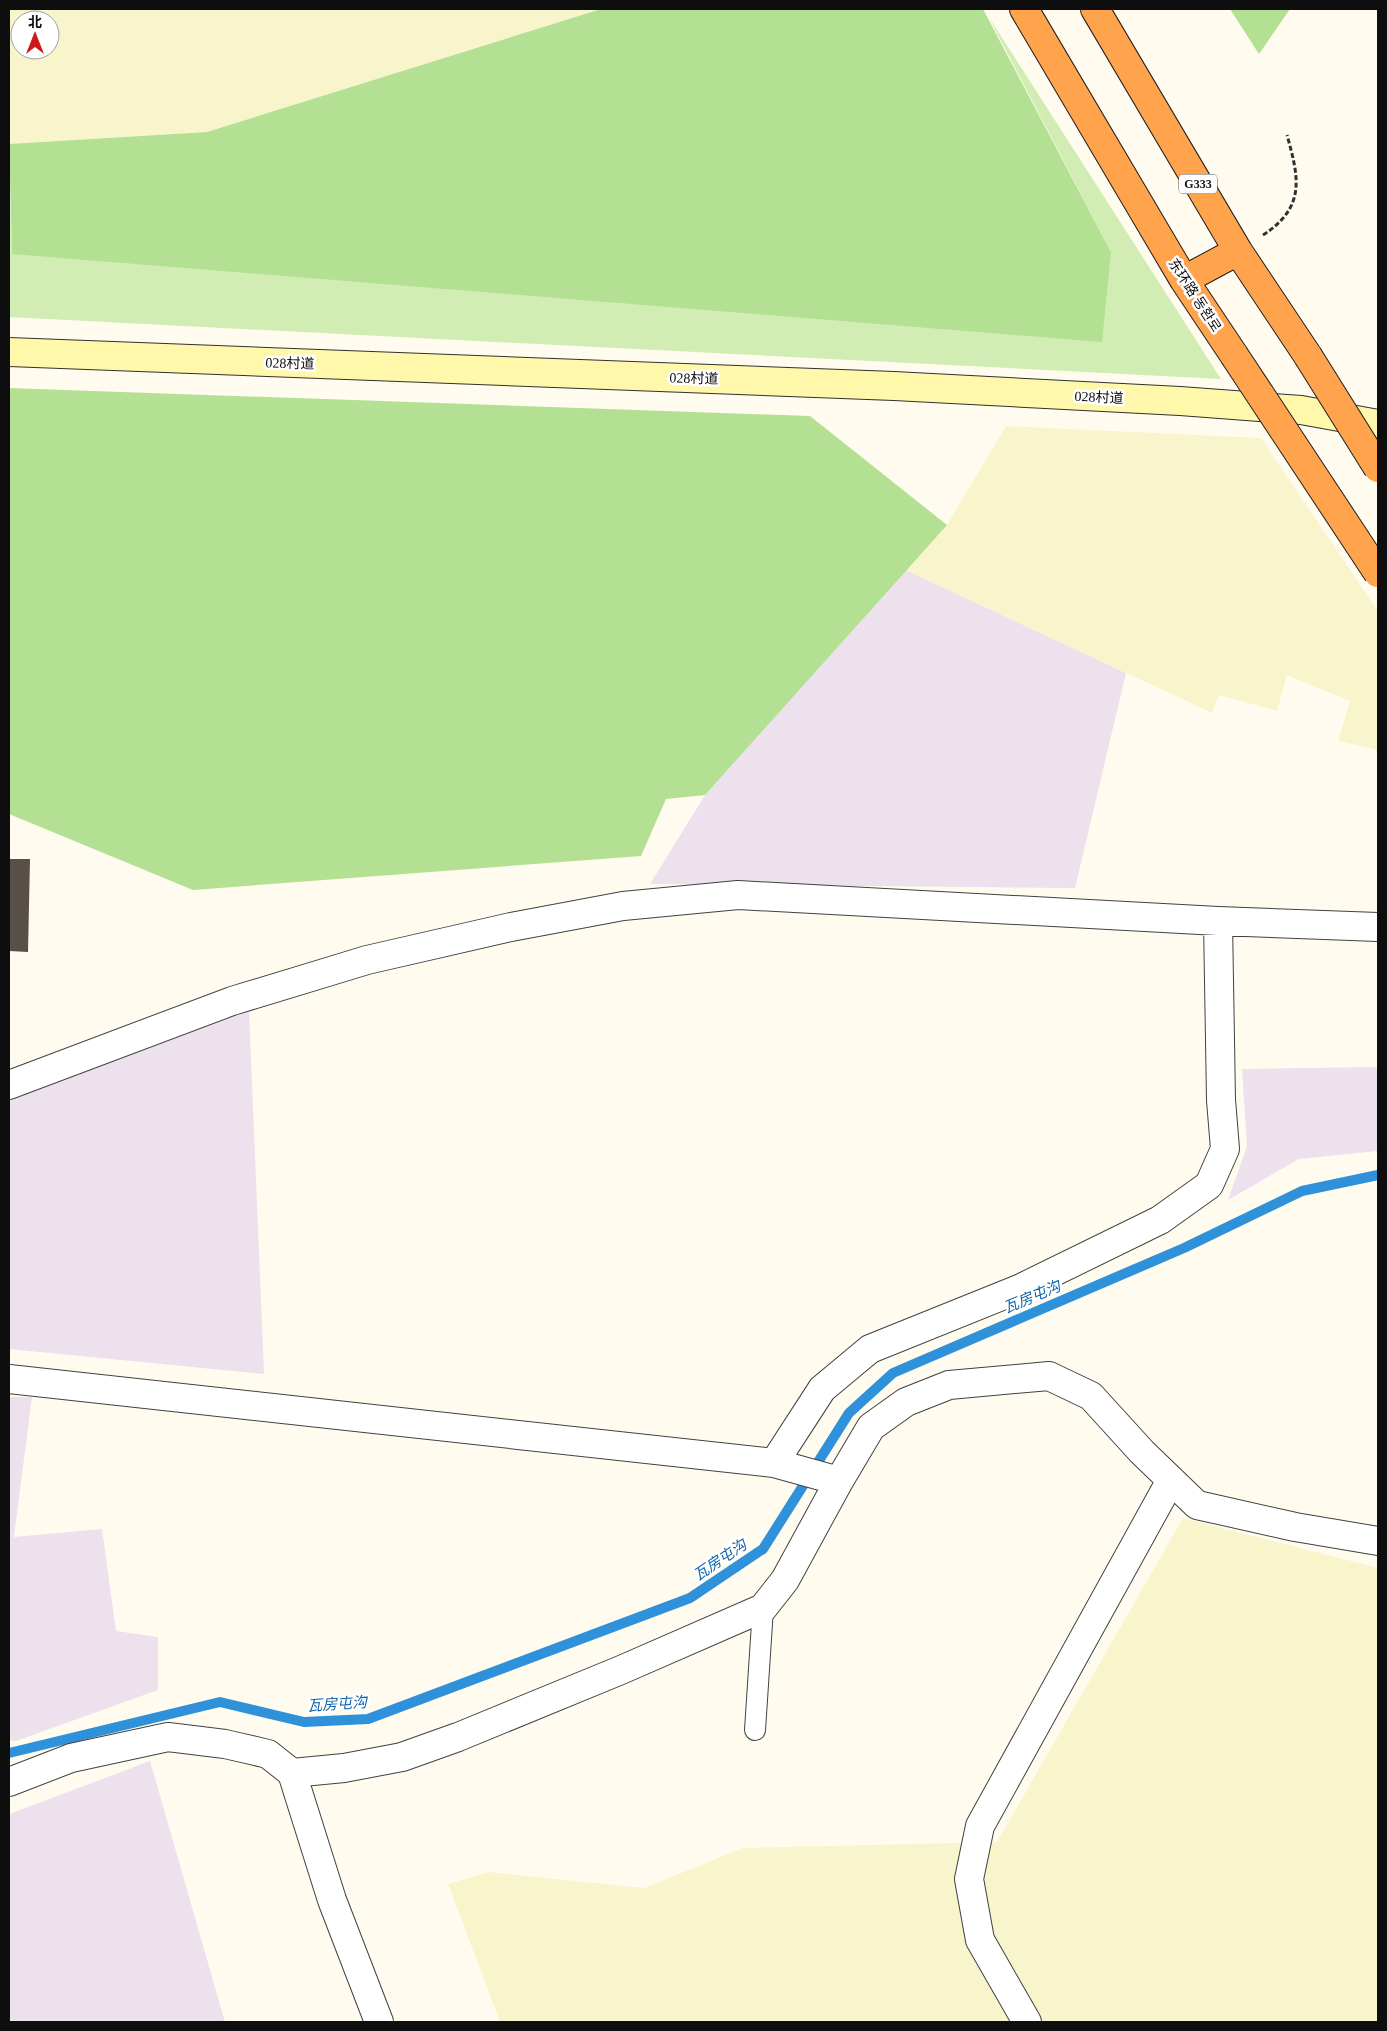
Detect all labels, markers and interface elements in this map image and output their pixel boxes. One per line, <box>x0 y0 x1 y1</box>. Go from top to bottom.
north arrow <box>10 10 60 60</box>
text: 北 <box>28 15 42 30</box>
road number: G333 <box>1179 174 1217 193</box>
street label: 东环路 동환로 <box>1165 255 1225 335</box>
street label: 028村道 <box>265 354 315 372</box>
street label: 028村道 <box>669 369 719 387</box>
street label: 028村道 <box>1074 388 1124 406</box>
water label: 瓦房屯沟 <box>1001 1277 1065 1316</box>
water label: 瓦房屯沟 <box>691 1535 751 1583</box>
water label: 瓦房屯沟 <box>307 1694 369 1714</box>

